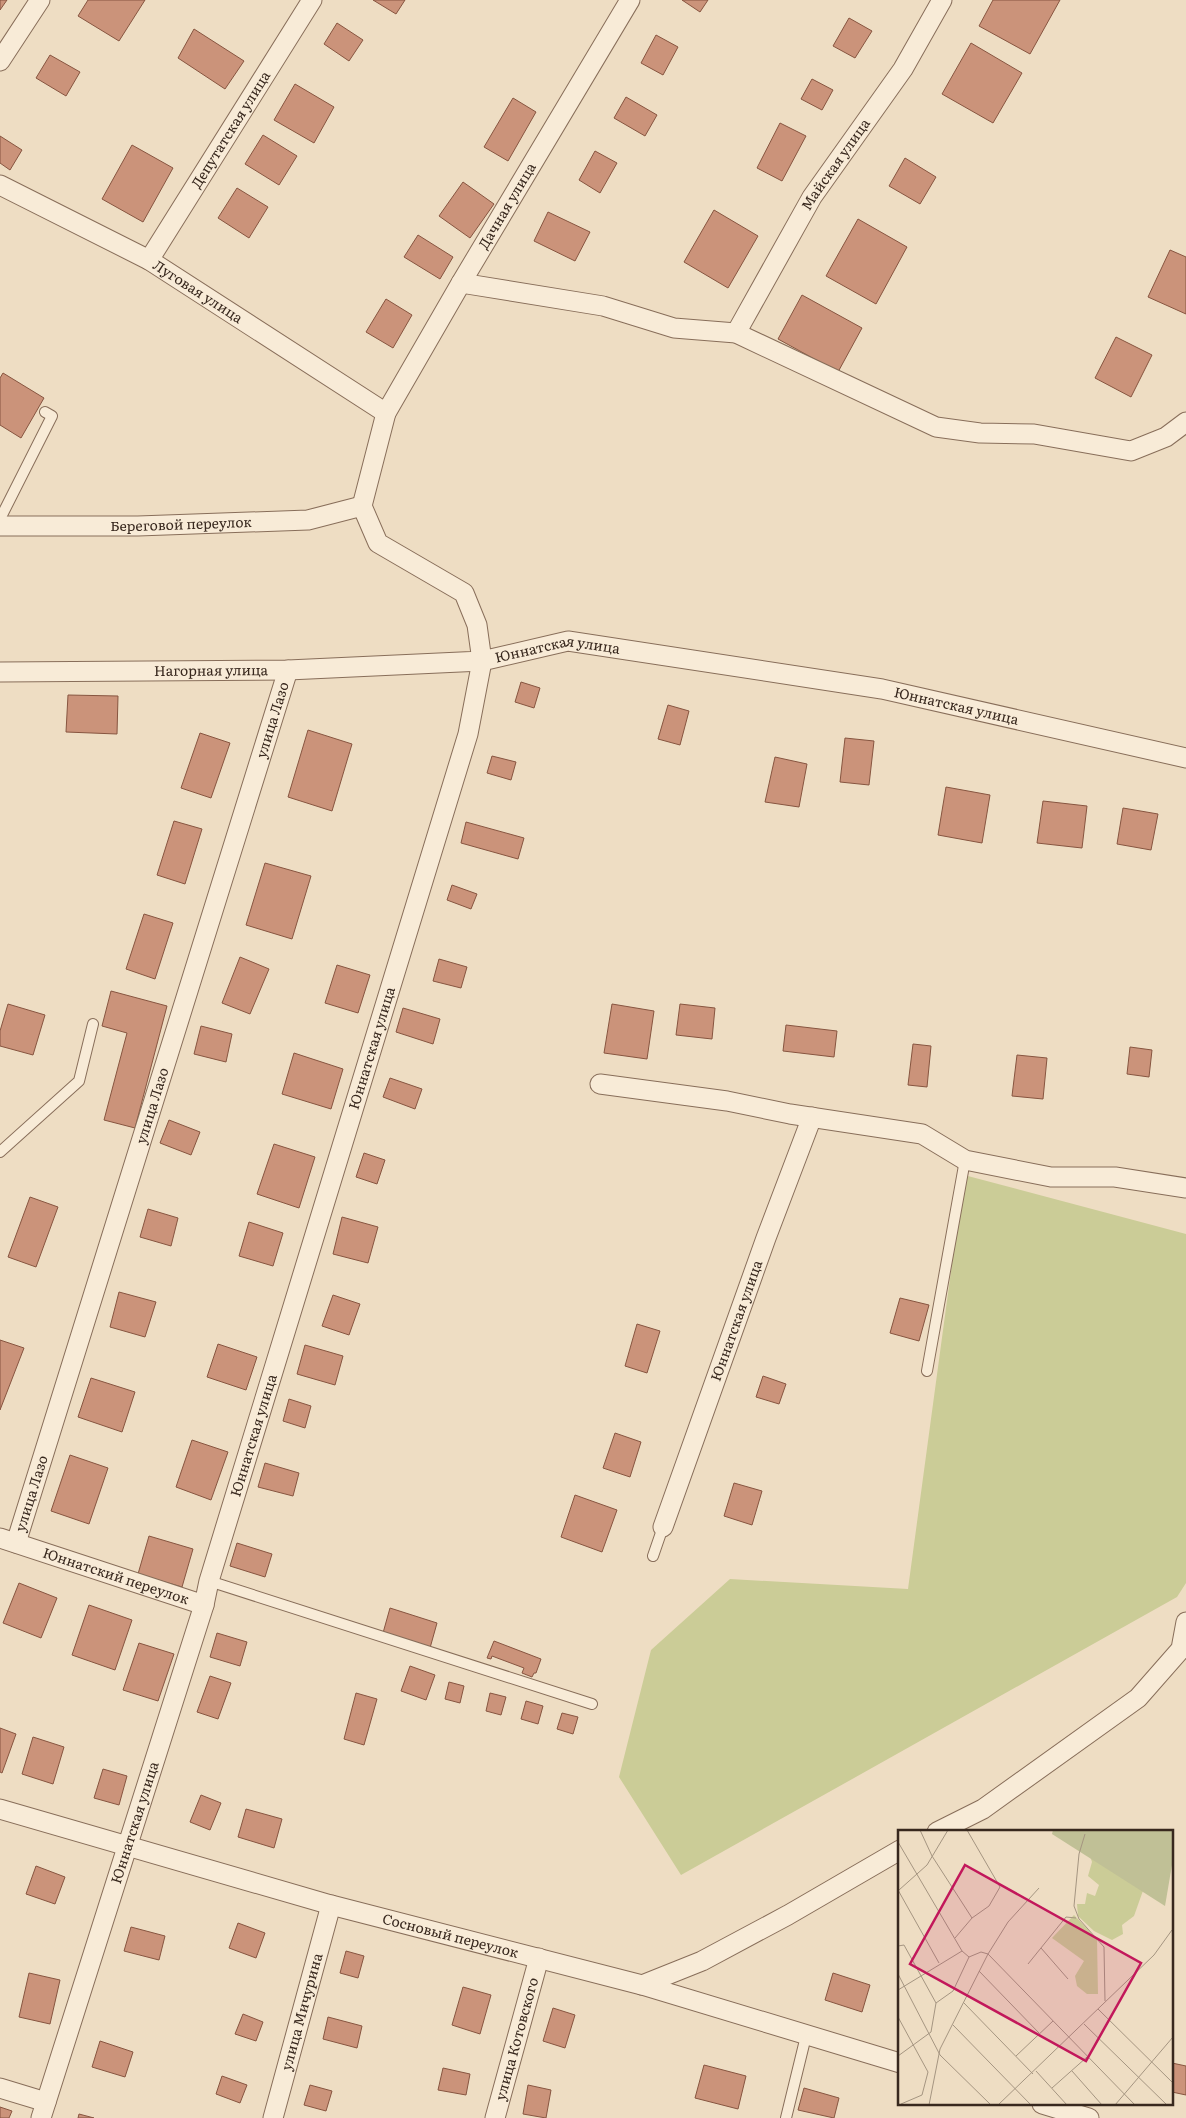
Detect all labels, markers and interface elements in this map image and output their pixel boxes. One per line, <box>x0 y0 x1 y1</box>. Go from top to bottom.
street label: Депутатская улица <box>186 66 274 191</box>
street label: Майская улица <box>796 113 874 214</box>
street label: Дачная улица <box>473 158 540 252</box>
street label: Луговая улица <box>150 254 248 327</box>
street label: Береговой переулок <box>110 511 253 535</box>
street label: Юннатская улица <box>493 630 622 667</box>
street label: Нагорная улица <box>154 659 269 680</box>
street label: улица Лазо <box>250 679 293 760</box>
street label: Юннатская улица <box>892 681 1021 729</box>
street label: Юннатская улица <box>343 984 399 1112</box>
street label: улица Лазо <box>130 1065 173 1146</box>
street label: Юннатская улица <box>705 1257 767 1384</box>
street label: Юннатская улица <box>224 1371 281 1499</box>
street label: улица Лазо <box>9 1452 52 1534</box>
street label: Юннатский переулок <box>41 1542 193 1609</box>
street label: Юннатская улица <box>105 1758 163 1886</box>
inset map <box>898 1830 1174 2106</box>
street label: Сосновый переулок <box>381 1908 522 1962</box>
street label: улица Мичурина <box>275 1950 327 2073</box>
street label: улица Котовского <box>489 1975 542 2102</box>

